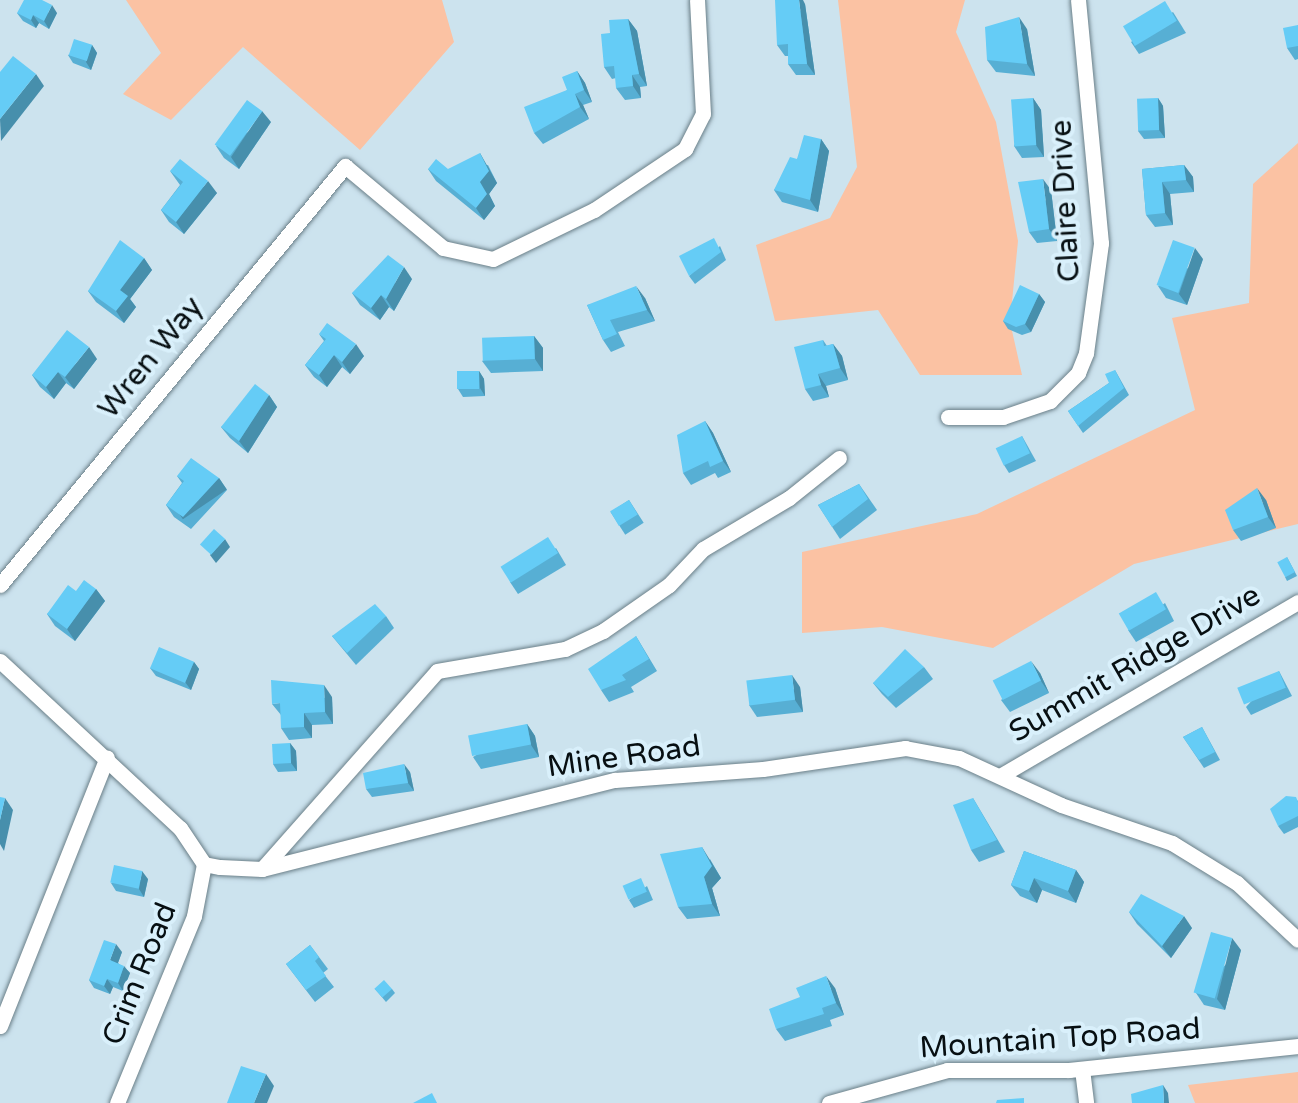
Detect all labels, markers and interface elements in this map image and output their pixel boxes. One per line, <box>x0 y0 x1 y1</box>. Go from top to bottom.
street label: Claire Drive <box>1044 119 1088 283</box>
street label: Wren Way <box>91 290 211 426</box>
street label: Summit Ridge Drive <box>1003 577 1267 751</box>
street label: Mine Road <box>545 728 703 786</box>
street label: Crim Road <box>95 898 185 1050</box>
street label: Mountain Top Road <box>918 1011 1202 1067</box>

